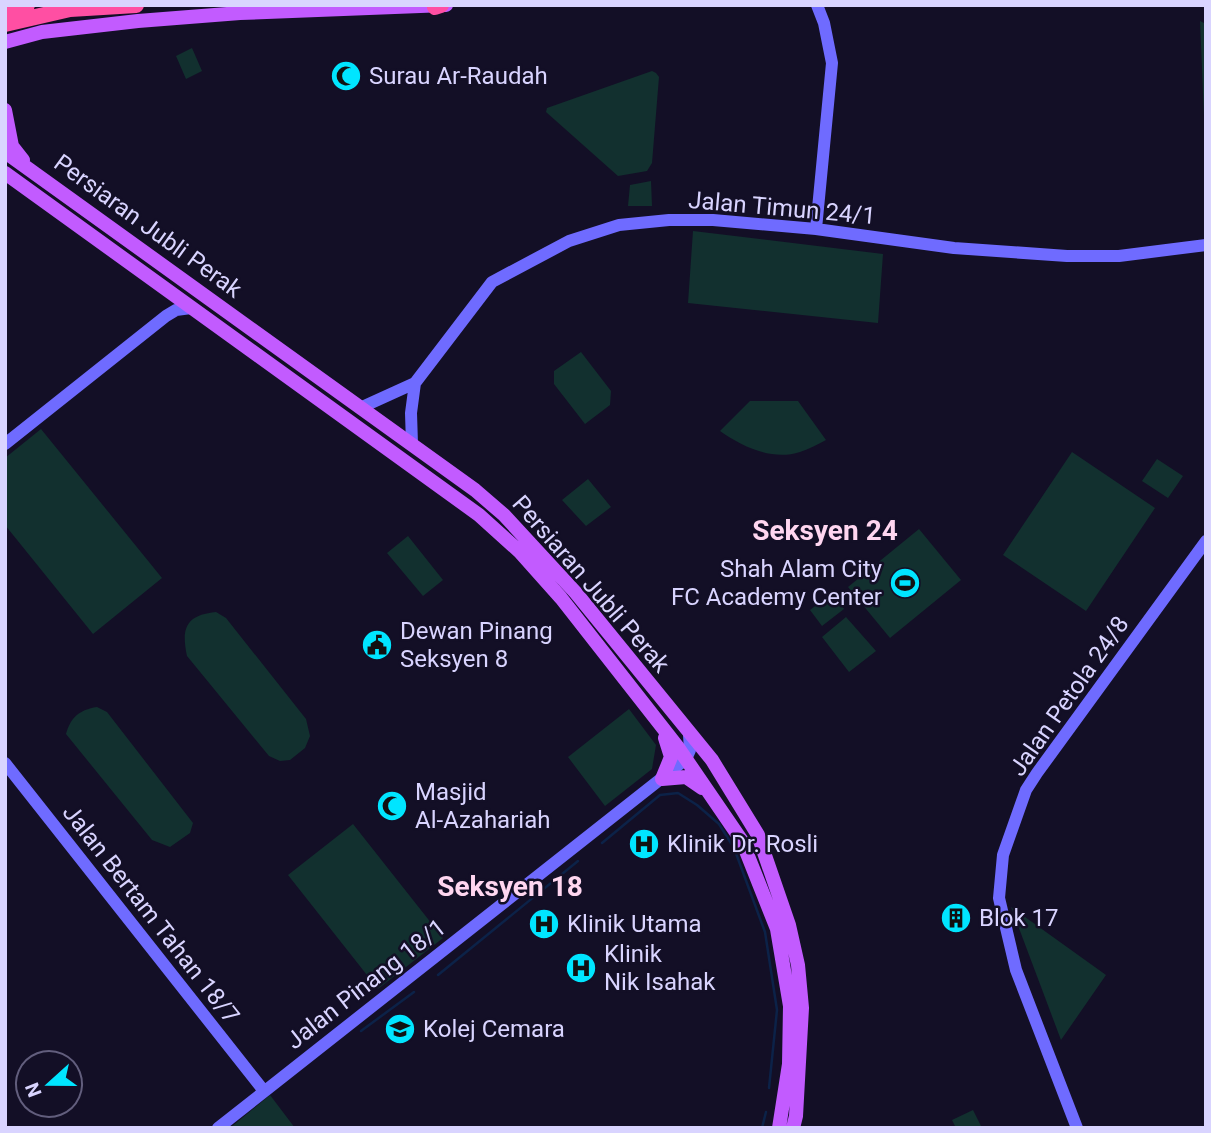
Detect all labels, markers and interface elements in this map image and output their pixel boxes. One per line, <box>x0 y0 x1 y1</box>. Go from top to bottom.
mosque icon: Surau Ar-Raudah <box>329 59 363 93</box>
place label: Surau Ar-Raudah <box>369 62 548 90</box>
street label: Persiaran Jubli Perak <box>49 148 248 304</box>
street label: Jalan Timun 24/1 <box>687 186 877 230</box>
street label: Persiaran Jubli Perak <box>507 490 676 679</box>
district label: Seksyen 24 <box>752 514 898 547</box>
place label: Shah Alam City FC Academy Center <box>671 555 883 611</box>
sports icon: Shah Alam City FC Academy Center <box>888 566 922 600</box>
street label: Jalan Petola 24/8 <box>1003 611 1135 781</box>
place label: Dewan Pinang Seksyen 8 <box>400 617 553 673</box>
public building icon: Dewan Pinang Seksyen 8 <box>360 628 394 662</box>
place label: Masjid Al-Azahariah <box>415 778 550 834</box>
mosque icon: Masjid Al-Azahariah <box>375 789 409 823</box>
street label: Jalan Bertam Tahan 18/7 <box>57 799 245 1029</box>
hospital icon: Klinik Dr. Rosli <box>627 827 661 861</box>
place label: Klinik Dr. Rosli <box>667 830 818 858</box>
district label: Seksyen 18 <box>437 870 583 903</box>
building icon: Blok 17 <box>939 901 973 935</box>
place label: Blok 17 <box>979 904 1059 932</box>
hospital icon: Klinik Utama <box>527 907 561 941</box>
place label: Klinik Utama <box>567 910 702 938</box>
street label: Jalan Pinang 18/1 <box>281 913 451 1055</box>
place label: Klinik Nik Isahak <box>604 940 716 996</box>
hospital icon: Klinik Nik Isahak <box>564 951 598 985</box>
school or university icon: Kolej Cemara <box>383 1012 417 1046</box>
place label: Kolej Cemara <box>423 1015 565 1043</box>
north arrow <box>14 1049 84 1119</box>
text: N <box>20 1080 47 1100</box>

